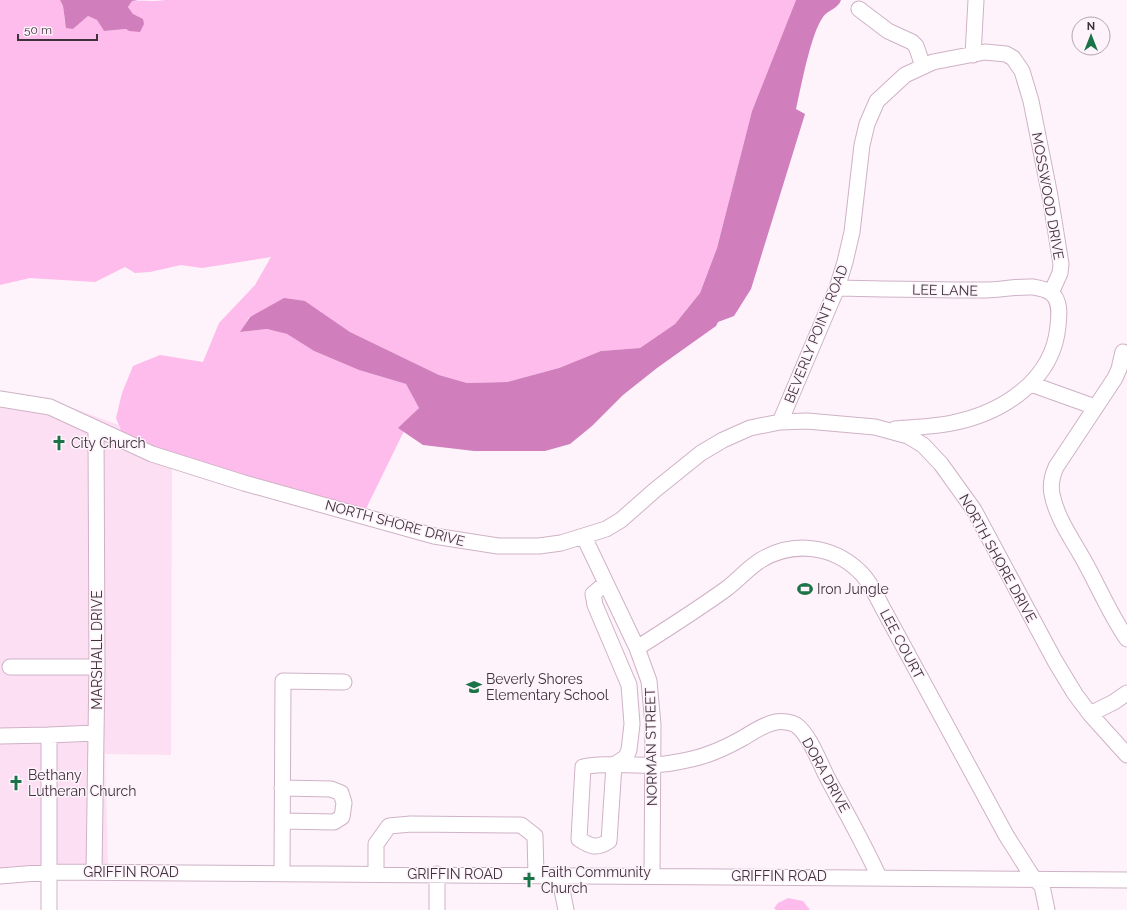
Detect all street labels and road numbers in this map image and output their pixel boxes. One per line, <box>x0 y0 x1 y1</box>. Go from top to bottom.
street label: MOSSWOOD DRIVE <box>1029 131 1067 261</box>
street label: BEVERLY POINT ROAD <box>781 263 851 405</box>
street label: LEE LANE <box>912 281 978 299</box>
street label: NORTH SHORE DRIVE <box>956 491 1040 625</box>
street label: NORTH SHORE DRIVE <box>323 497 467 549</box>
street label: MARSHALL DRIVE <box>89 590 105 710</box>
street label: LEE COURT <box>877 606 927 682</box>
street label: NORMAN STREET <box>642 687 660 806</box>
street label: DORA DRIVE <box>799 735 853 815</box>
street label: GRIFFIN ROAD <box>83 864 179 880</box>
street label: GRIFFIN ROAD <box>407 866 503 882</box>
street label: GRIFFIN ROAD <box>731 868 827 884</box>

